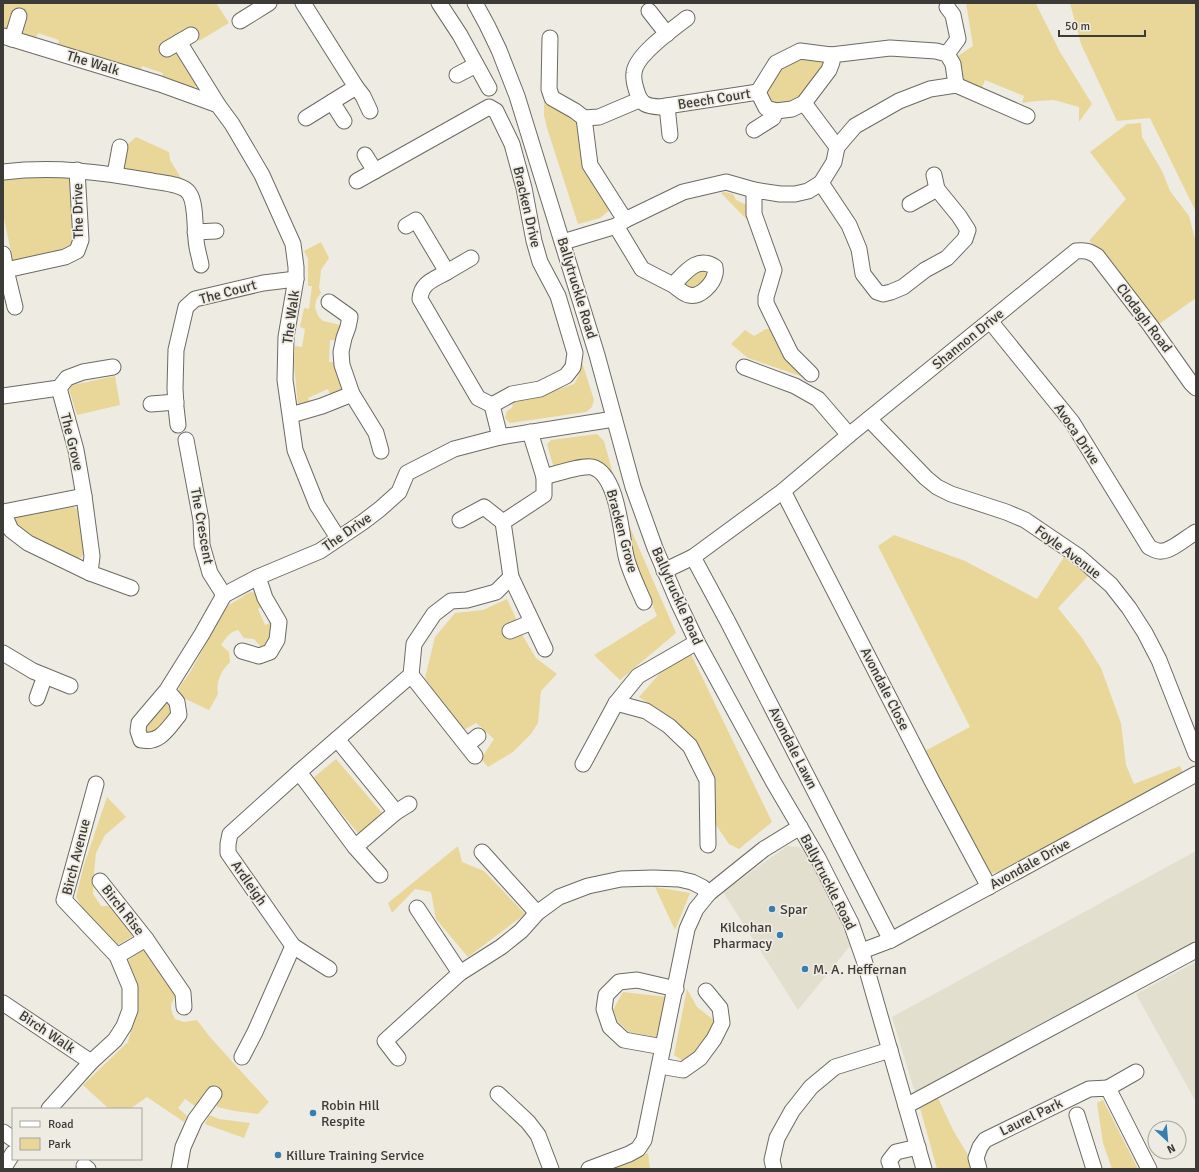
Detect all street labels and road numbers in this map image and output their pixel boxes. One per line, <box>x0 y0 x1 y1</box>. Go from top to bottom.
street label: The Walk <box>65 47 121 79</box>
street label: Beech Court <box>676 85 752 113</box>
street label: Bracken Drive <box>509 165 545 249</box>
street label: The Drive <box>69 183 87 239</box>
street label: Ballytruckle Road <box>553 235 601 341</box>
street label: The Court <box>198 276 258 308</box>
street label: Clodagh Road <box>1112 280 1176 356</box>
street label: The Walk <box>279 289 303 345</box>
street label: Shannon Drive <box>929 305 1007 373</box>
street label: Avoca Drive <box>1050 400 1104 468</box>
street label: The Grove <box>57 411 87 473</box>
street label: The Crescent <box>187 487 217 566</box>
street label: Bracken Grove <box>603 487 641 575</box>
street label: The Drive <box>319 509 375 555</box>
street label: Foyle Avenue <box>1032 522 1104 582</box>
street label: Ballytruckle Road <box>648 544 706 648</box>
street label: Avondale Close <box>857 645 913 733</box>
street label: Avondale Lawn <box>765 704 821 792</box>
street label: Birch Avenue <box>58 817 94 897</box>
street label: Ballytruckle Road <box>797 831 859 933</box>
street label: Avondale Drive <box>987 835 1073 893</box>
street label: Ardleigh <box>227 857 271 909</box>
street label: Birch Rise <box>98 881 148 939</box>
street label: Birch Walk <box>16 1007 78 1057</box>
street label: Laurel Park <box>997 1094 1065 1140</box>

